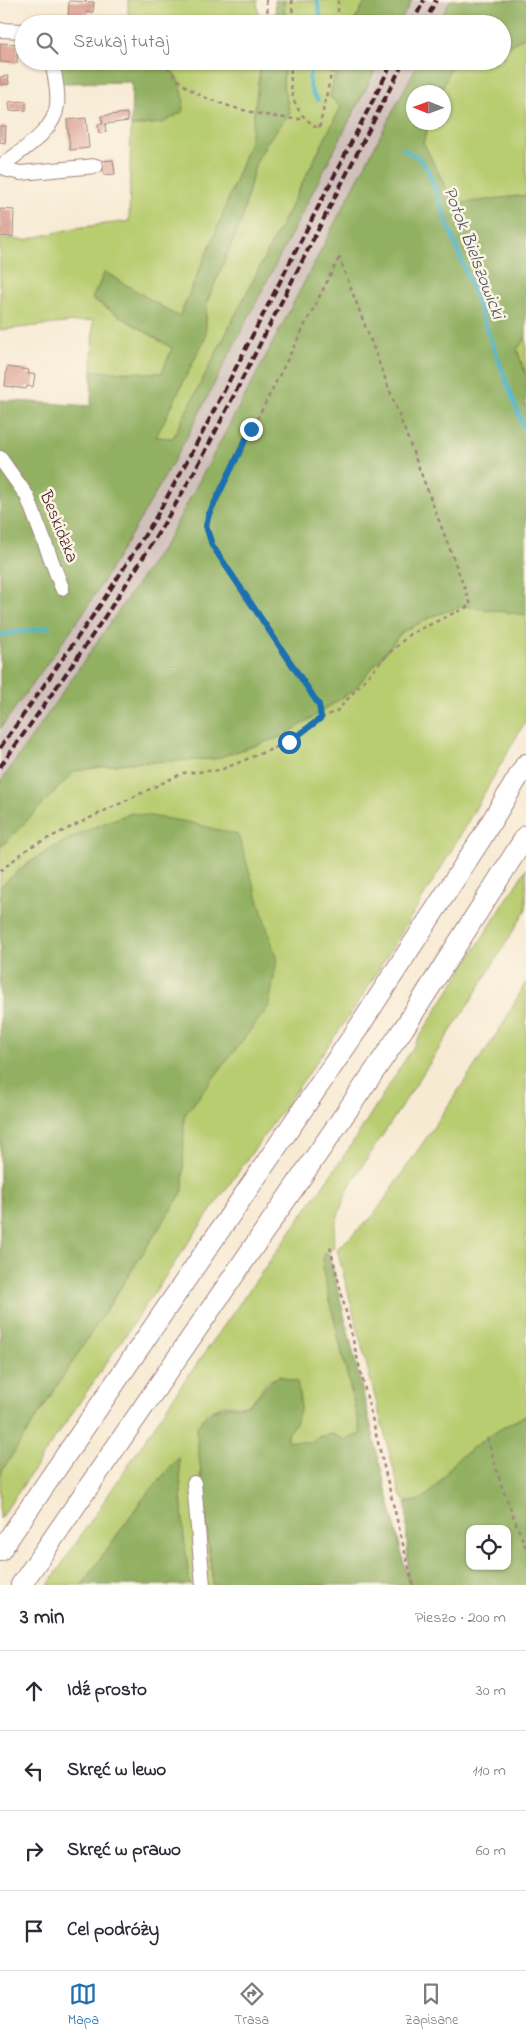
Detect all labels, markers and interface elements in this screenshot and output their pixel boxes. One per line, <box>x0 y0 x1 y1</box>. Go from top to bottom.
search box <box>15 15 511 70</box>
icon: search <box>33 29 61 57</box>
text: Szukaj tutaj <box>73 29 169 56</box>
north arrow <box>406 85 451 130</box>
water label: Potok Bielszowicki <box>435 183 511 325</box>
route end <box>240 418 263 441</box>
street label: Beskidzka <box>31 486 84 567</box>
route start <box>278 731 301 754</box>
map controls <box>466 1525 511 1570</box>
button: locate <box>466 1525 511 1570</box>
text: 3 min <box>20 1603 64 1633</box>
text: Pieszo · 200 m <box>415 1606 506 1630</box>
icon: ahead <box>20 1677 48 1705</box>
text: Idź prosto <box>67 1677 147 1704</box>
text: 30 m <box>476 1679 506 1703</box>
icon: left <box>20 1757 48 1785</box>
text: Skręć w lewo <box>67 1757 166 1784</box>
text: 110 m <box>472 1759 506 1783</box>
icon: right <box>20 1837 48 1865</box>
text: Skręć w prawo <box>67 1837 181 1864</box>
text: 60 m <box>476 1839 506 1863</box>
icon: arrive <box>20 1917 48 1945</box>
text: Cel podróży <box>67 1917 159 1944</box>
tab: Mapa <box>68 1980 99 2031</box>
tab: Trasa <box>235 1980 269 2031</box>
tab: Zapisane <box>405 1980 458 2031</box>

